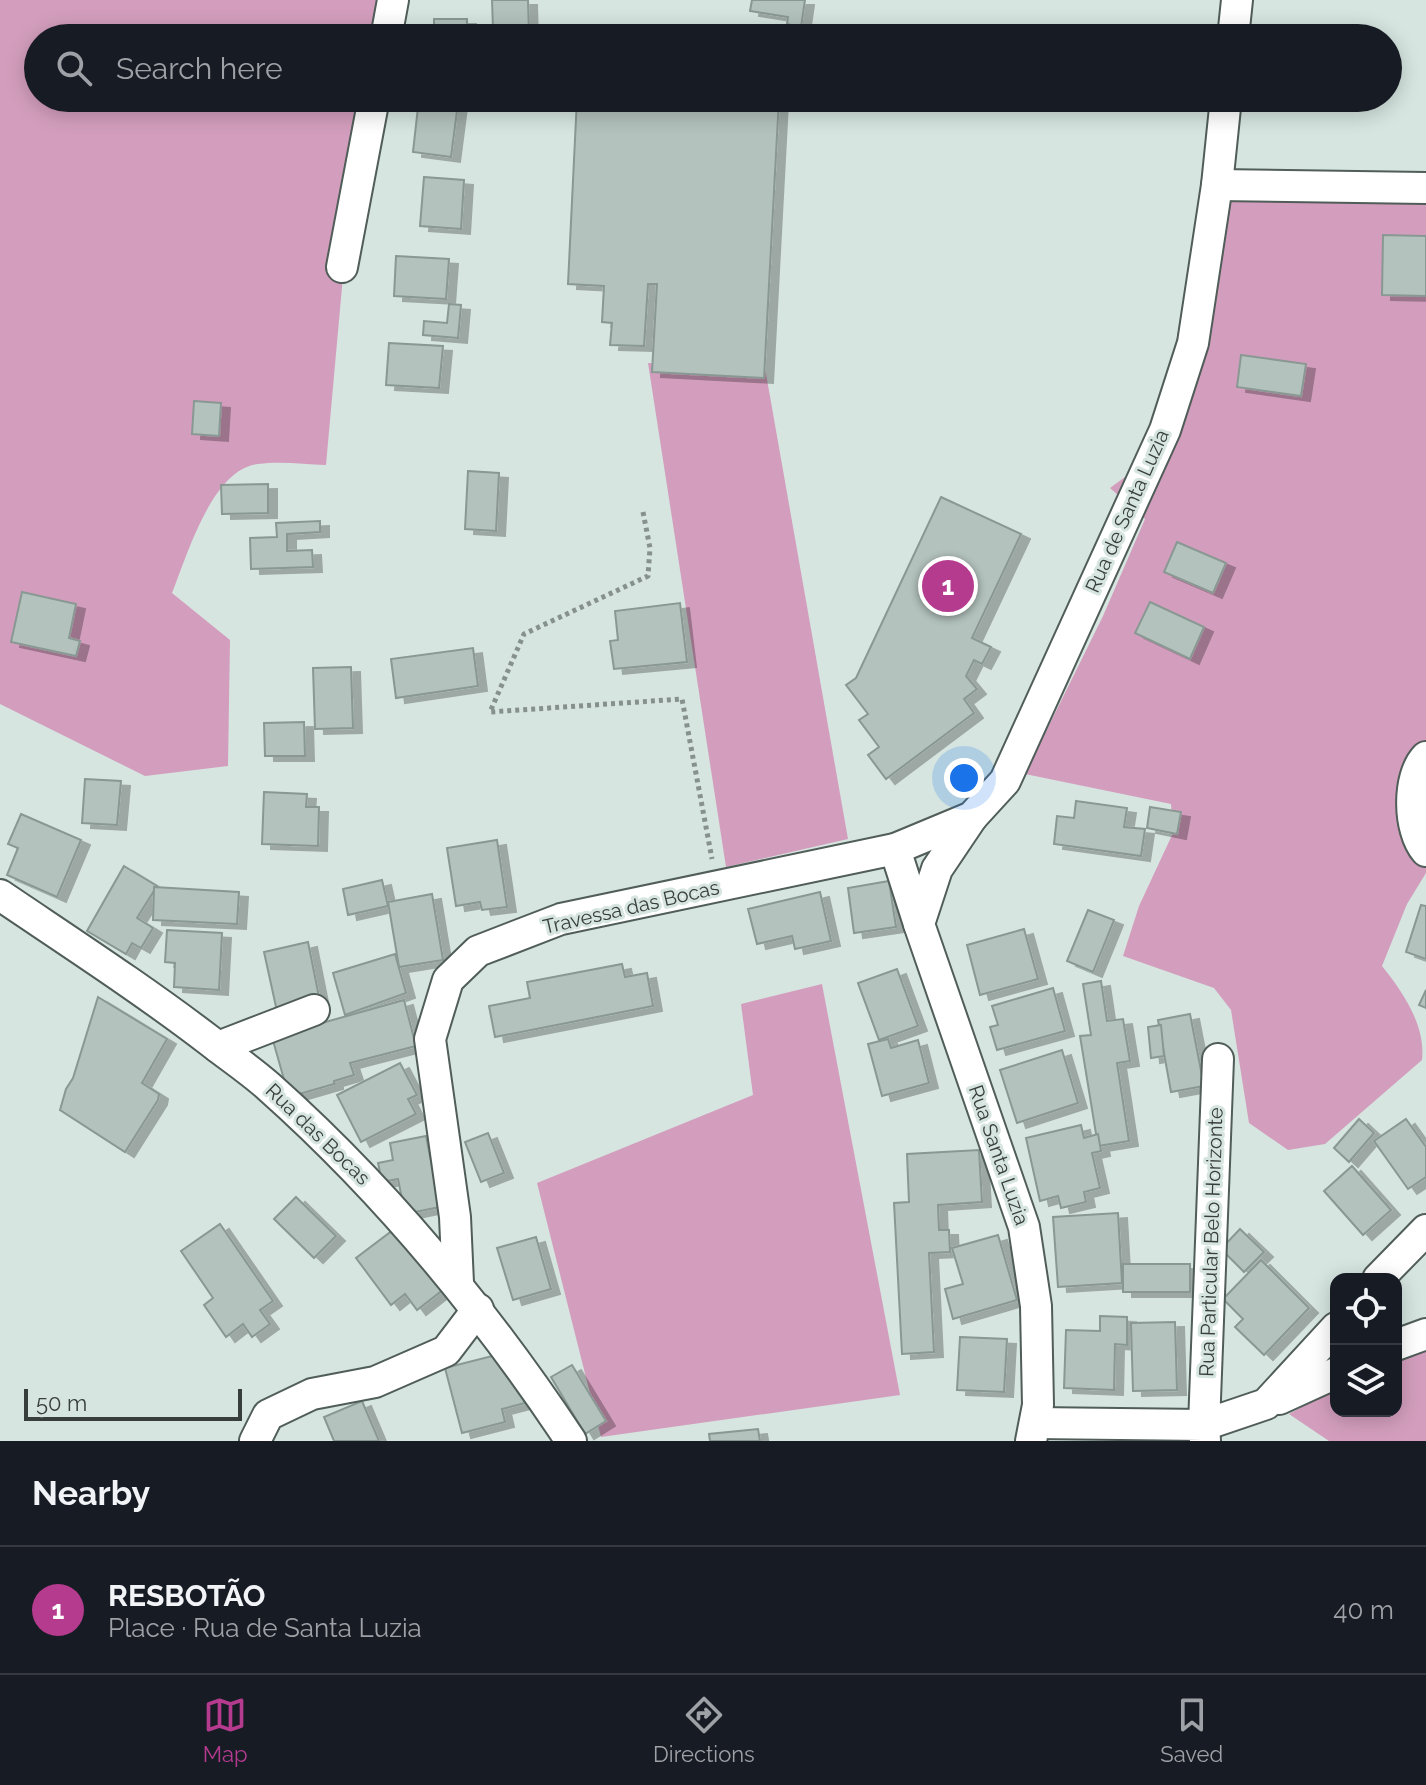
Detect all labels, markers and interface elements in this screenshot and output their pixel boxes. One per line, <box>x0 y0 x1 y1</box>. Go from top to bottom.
search box <box>24 24 1402 112</box>
icon: search <box>52 46 96 90</box>
text: Search here <box>116 51 283 86</box>
street label: Rua de Santa Luzia <box>1080 426 1174 596</box>
pin: 1 <box>922 556 974 616</box>
your location <box>944 758 984 798</box>
street label: Travessa das Bocas <box>541 875 721 939</box>
street label: Rua das Bocas <box>261 1078 375 1190</box>
street label: Rua Santa Luzia <box>964 1082 1034 1228</box>
street label: Rua Particular Belo Horizonte <box>1194 1107 1228 1377</box>
map controls <box>1330 1273 1402 1417</box>
button: locate <box>1330 1273 1402 1345</box>
button: layers <box>1330 1345 1402 1417</box>
scale bar <box>24 1385 242 1421</box>
text: 50 m <box>36 1390 87 1416</box>
text: Nearby <box>32 1473 150 1513</box>
text: RESBOTÃO <box>108 1578 266 1613</box>
text: 1 <box>52 1595 64 1625</box>
text: 40 m <box>1333 1595 1394 1625</box>
text: Place · Rua de Santa Luzia <box>108 1613 422 1643</box>
tab: Map <box>203 1693 248 1767</box>
tab: Directions <box>653 1693 755 1767</box>
tab: Saved <box>1160 1693 1223 1767</box>

